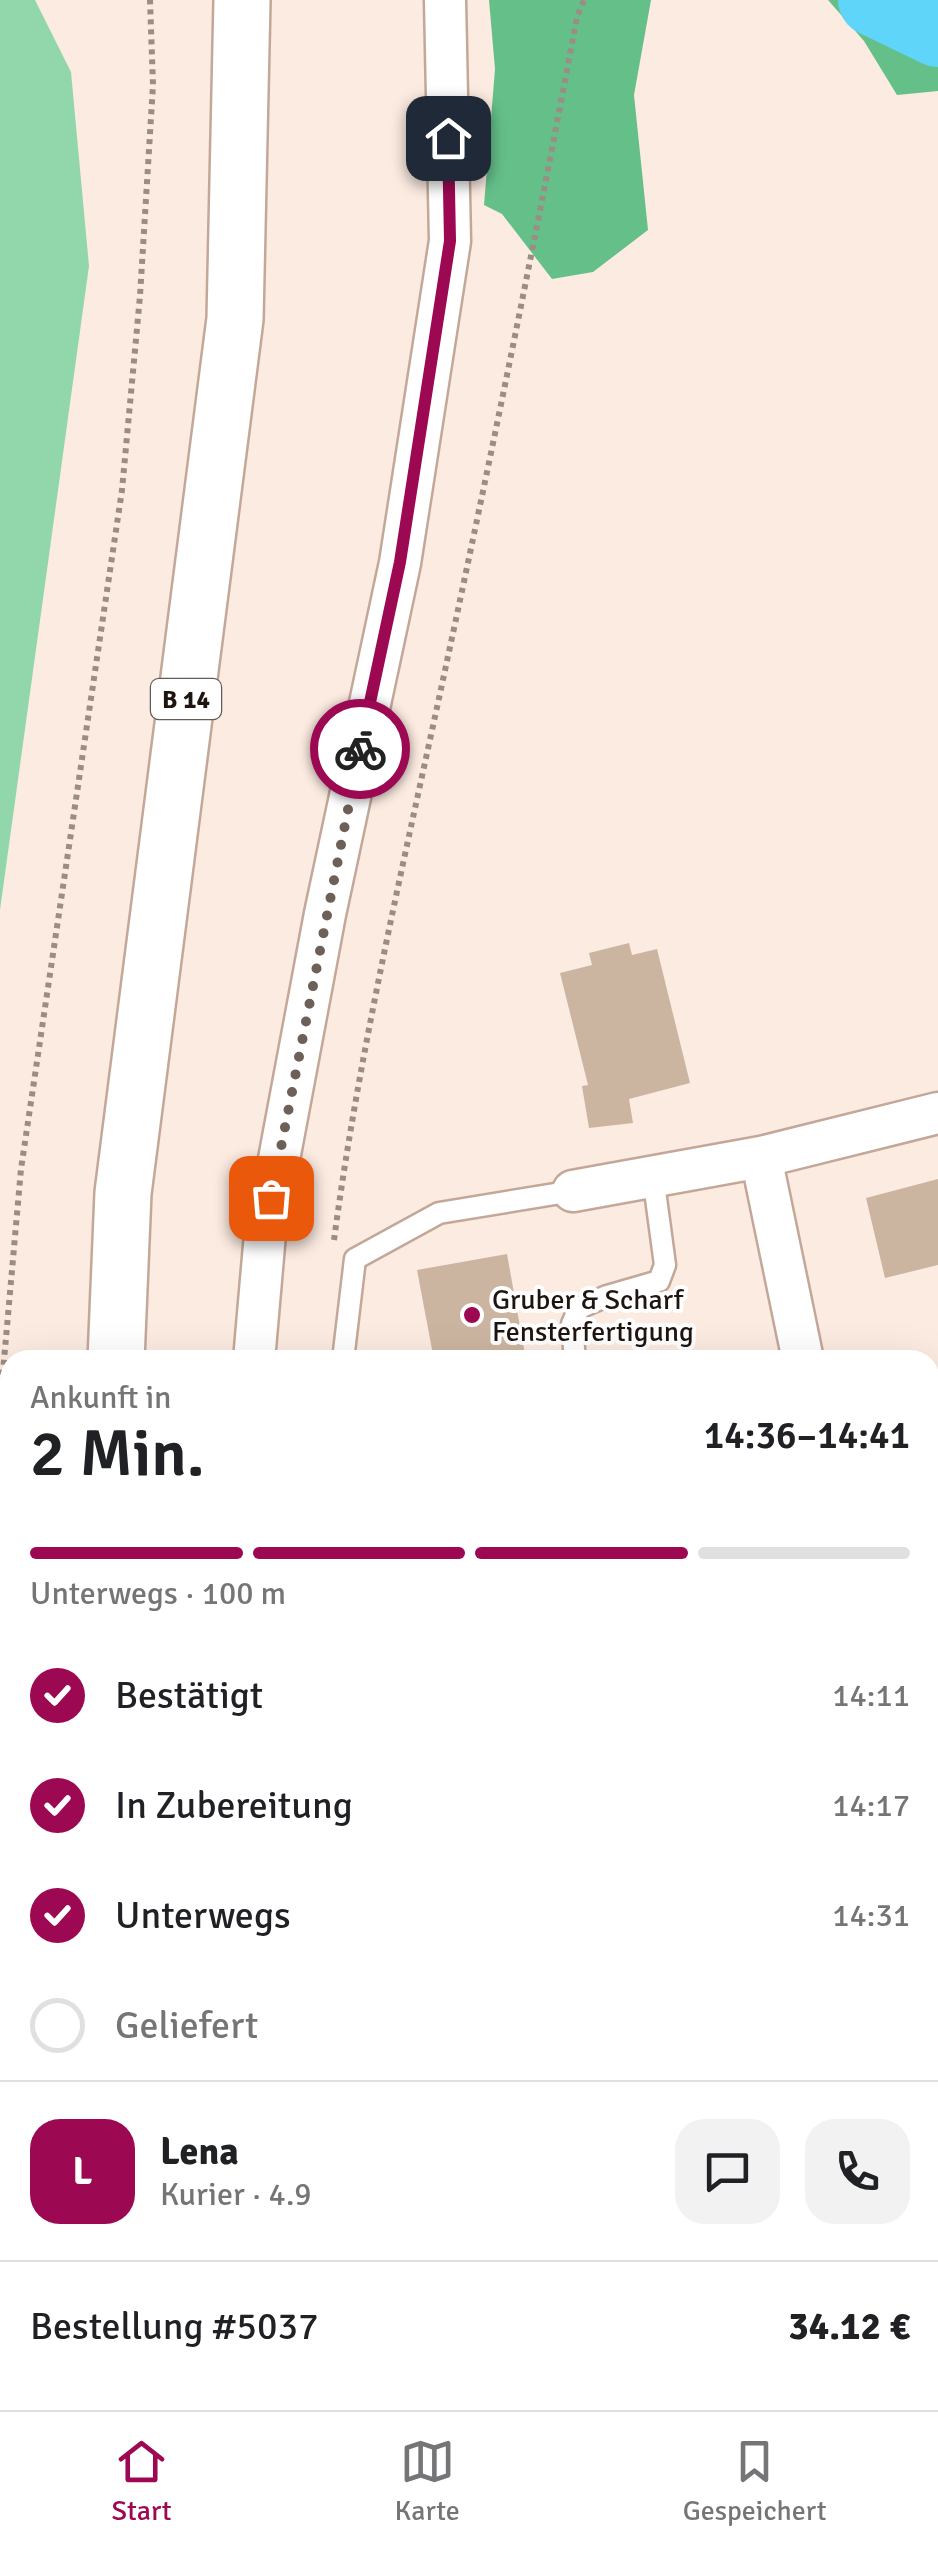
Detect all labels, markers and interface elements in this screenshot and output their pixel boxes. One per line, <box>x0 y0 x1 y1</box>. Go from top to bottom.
pin <box>406 96 491 181</box>
icon: home <box>421 111 476 166</box>
road number: B 14 <box>151 679 221 719</box>
courier <box>310 699 410 799</box>
icon: bike <box>333 722 388 777</box>
pin <box>229 1156 314 1241</box>
icon: bag <box>244 1171 299 1226</box>
place label: Gruber & Scharf Fensterfertigung <box>492 1283 694 1349</box>
marker: Gruber & Scharf Fensterfertigung <box>461 1304 483 1326</box>
text: Ankunft in <box>30 1378 172 1417</box>
text: 14:36–14:41 <box>704 1412 910 1459</box>
text: 2 Min. <box>30 1414 205 1494</box>
text: Unterwegs · 100 m <box>30 1574 286 1613</box>
icon: check <box>30 1668 85 1723</box>
text: Bestätigt <box>115 1672 263 1719</box>
text: 14:11 <box>832 1676 910 1715</box>
icon: check <box>30 1778 85 1833</box>
text: In Zubereitung <box>115 1782 353 1829</box>
text: 14:17 <box>832 1786 910 1825</box>
icon: check <box>30 1888 85 1943</box>
text: Unterwegs <box>115 1892 291 1939</box>
text: 14:31 <box>832 1896 910 1935</box>
text: Geliefert <box>115 2002 258 2049</box>
button: chat <box>675 2119 780 2224</box>
button: phone <box>805 2119 910 2224</box>
text: Lena <box>160 2128 239 2175</box>
text: L <box>73 2148 92 2195</box>
text: Kurier · 4.9 <box>160 2175 312 2214</box>
text: Bestellung #5037 <box>30 2303 319 2350</box>
text: 34.12 € <box>788 2303 910 2350</box>
tab: Start <box>111 2434 172 2528</box>
tab: Karte <box>395 2434 460 2528</box>
tab: Gespeichert <box>683 2434 827 2528</box>

